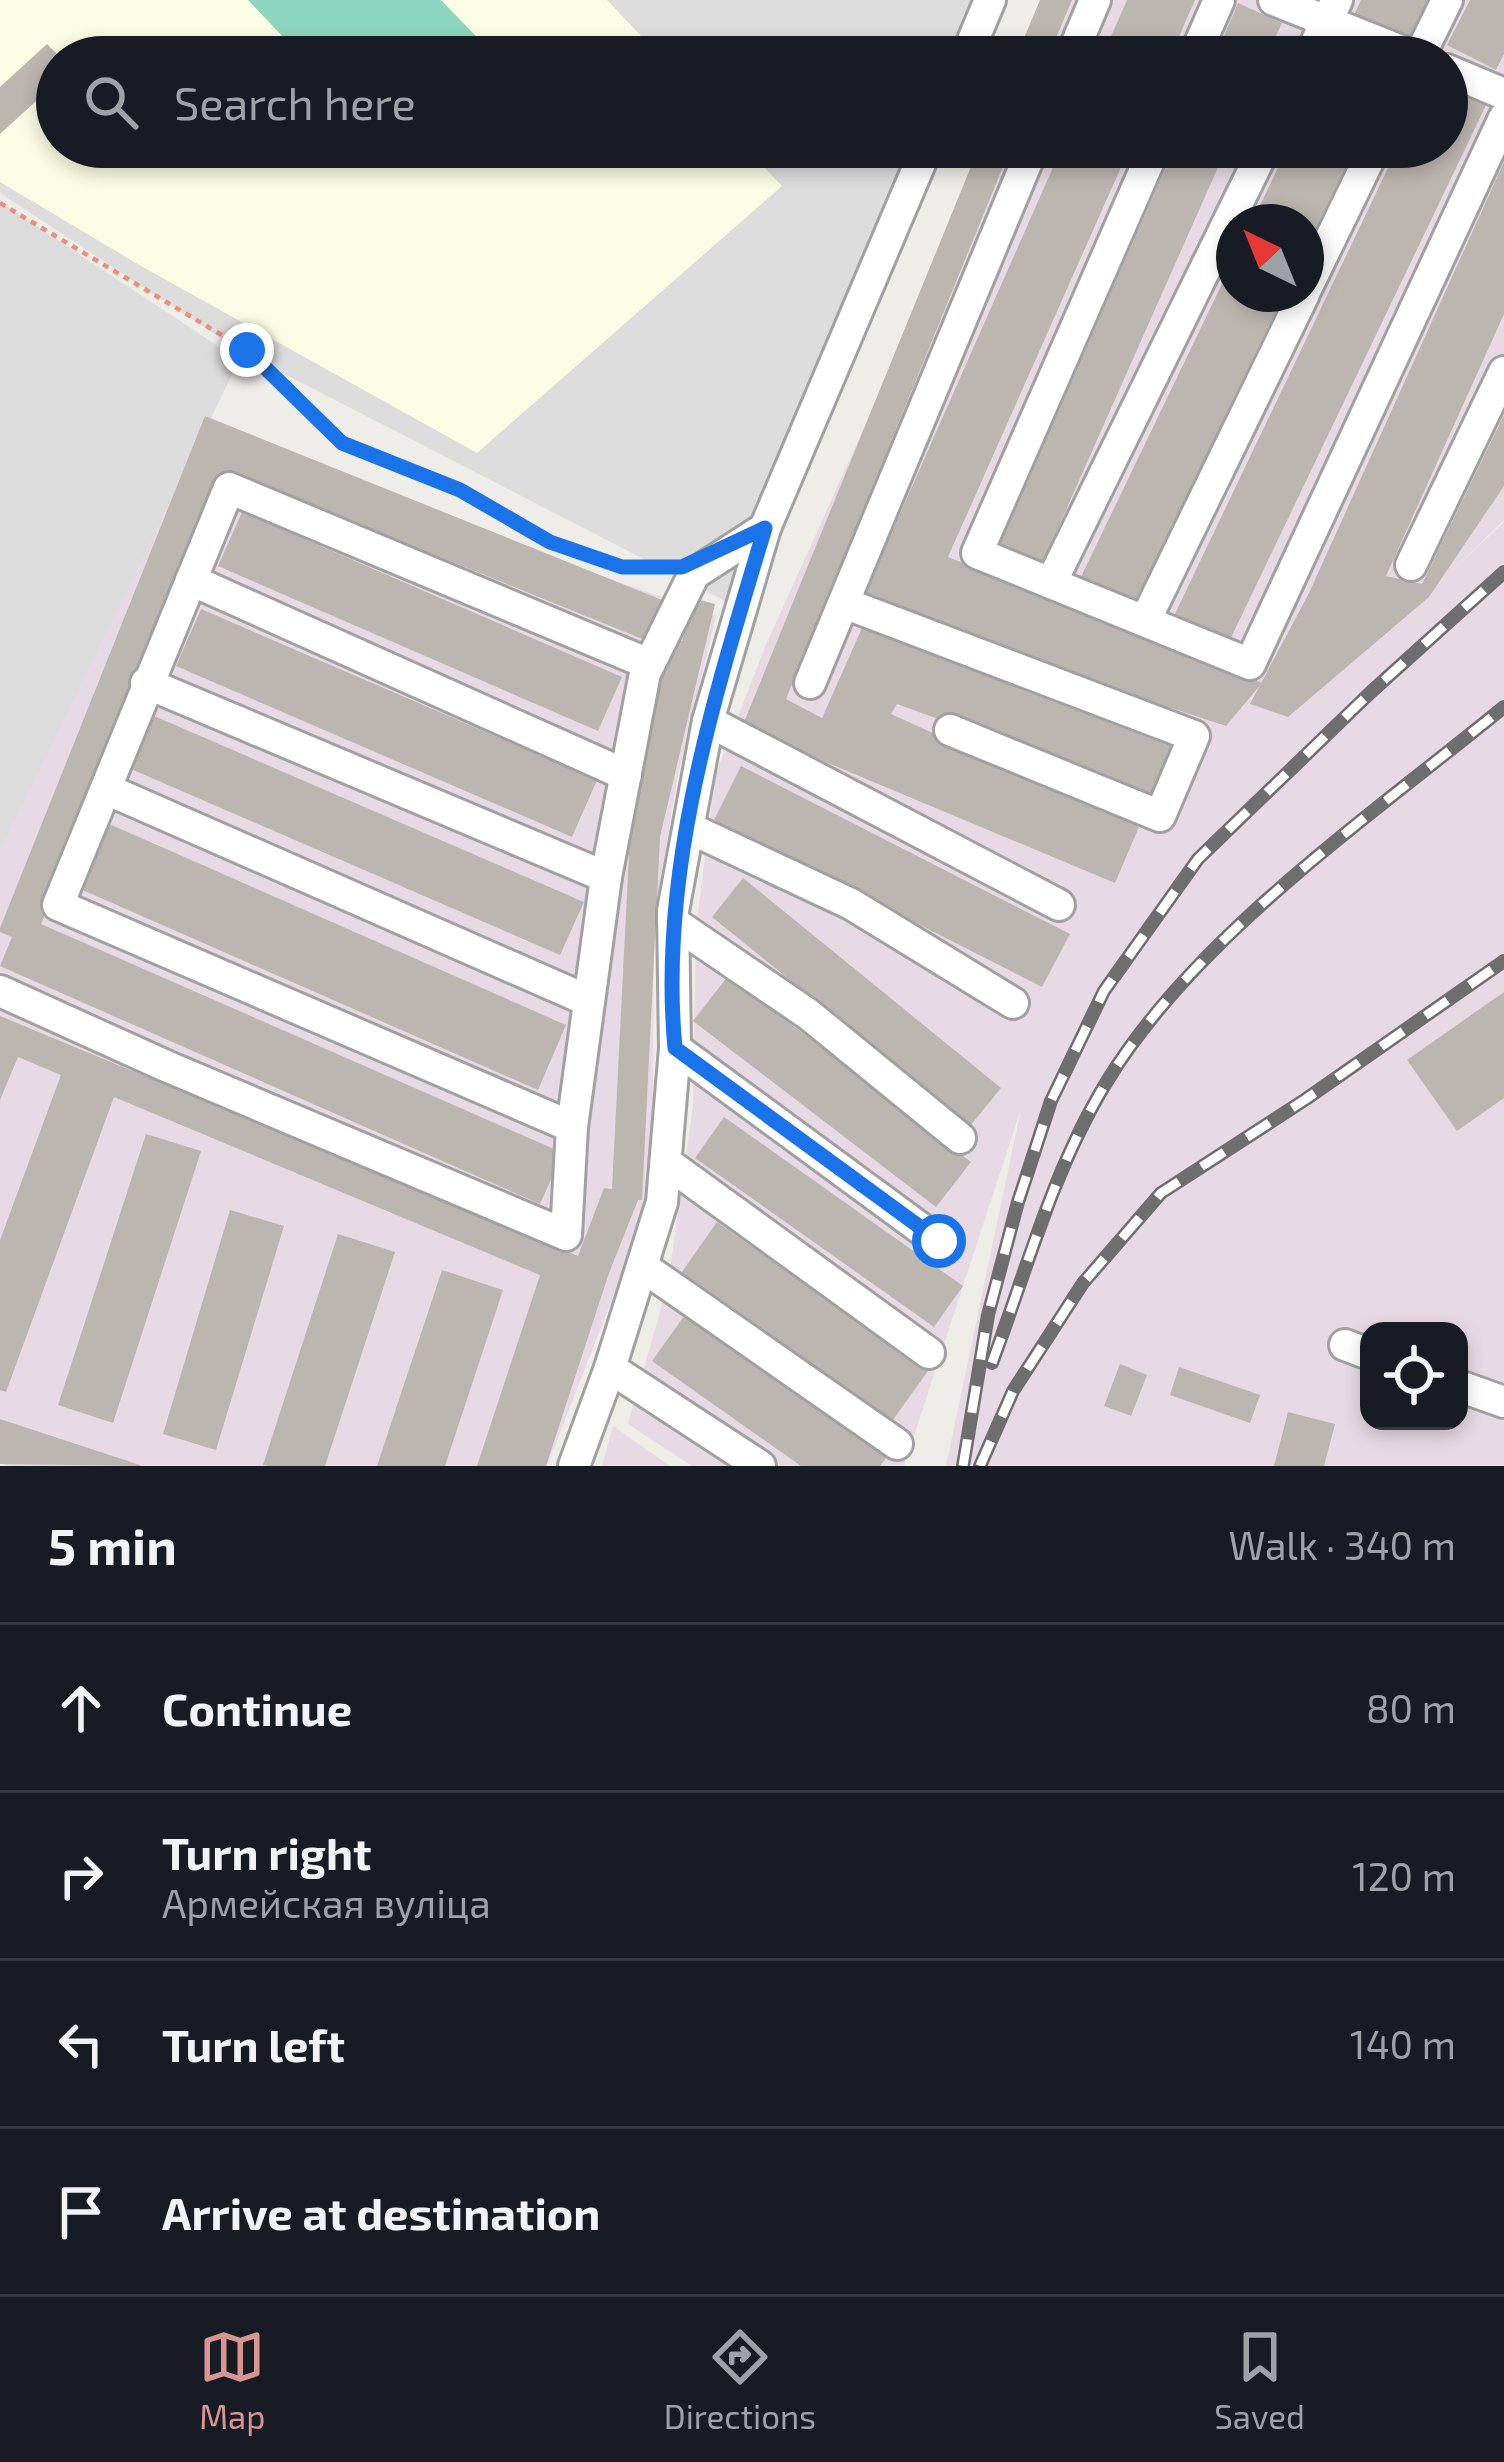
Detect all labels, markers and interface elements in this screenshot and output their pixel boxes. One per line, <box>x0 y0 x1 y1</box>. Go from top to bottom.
search box <box>36 36 1468 168</box>
icon: search <box>78 69 144 135</box>
text: Search here <box>174 75 416 129</box>
north arrow <box>1216 204 1324 312</box>
route end <box>220 323 274 377</box>
route start <box>912 1214 966 1268</box>
map controls <box>1360 1322 1468 1430</box>
button: locate <box>1360 1322 1468 1430</box>
text: 5 min <box>48 1514 177 1575</box>
text: Walk · 340 m <box>1228 1521 1456 1568</box>
icon: ahead <box>48 1675 114 1741</box>
text: Continue <box>162 1681 352 1735</box>
text: 80 m <box>1366 1684 1456 1731</box>
text: Turn right <box>162 1825 371 1879</box>
icon: right <box>48 1843 114 1909</box>
text: 120 m <box>1352 1852 1456 1899</box>
text: Армейская вуліца <box>162 1879 491 1926</box>
icon: left <box>48 2011 114 2077</box>
text: Turn left <box>162 2017 345 2071</box>
text: 140 m <box>1350 2020 1456 2067</box>
icon: arrive <box>48 2179 114 2245</box>
text: Arrive at destination <box>162 2185 600 2239</box>
tab: Map <box>199 2324 265 2436</box>
tab: Directions <box>664 2324 816 2436</box>
tab: Saved <box>1214 2324 1305 2436</box>

